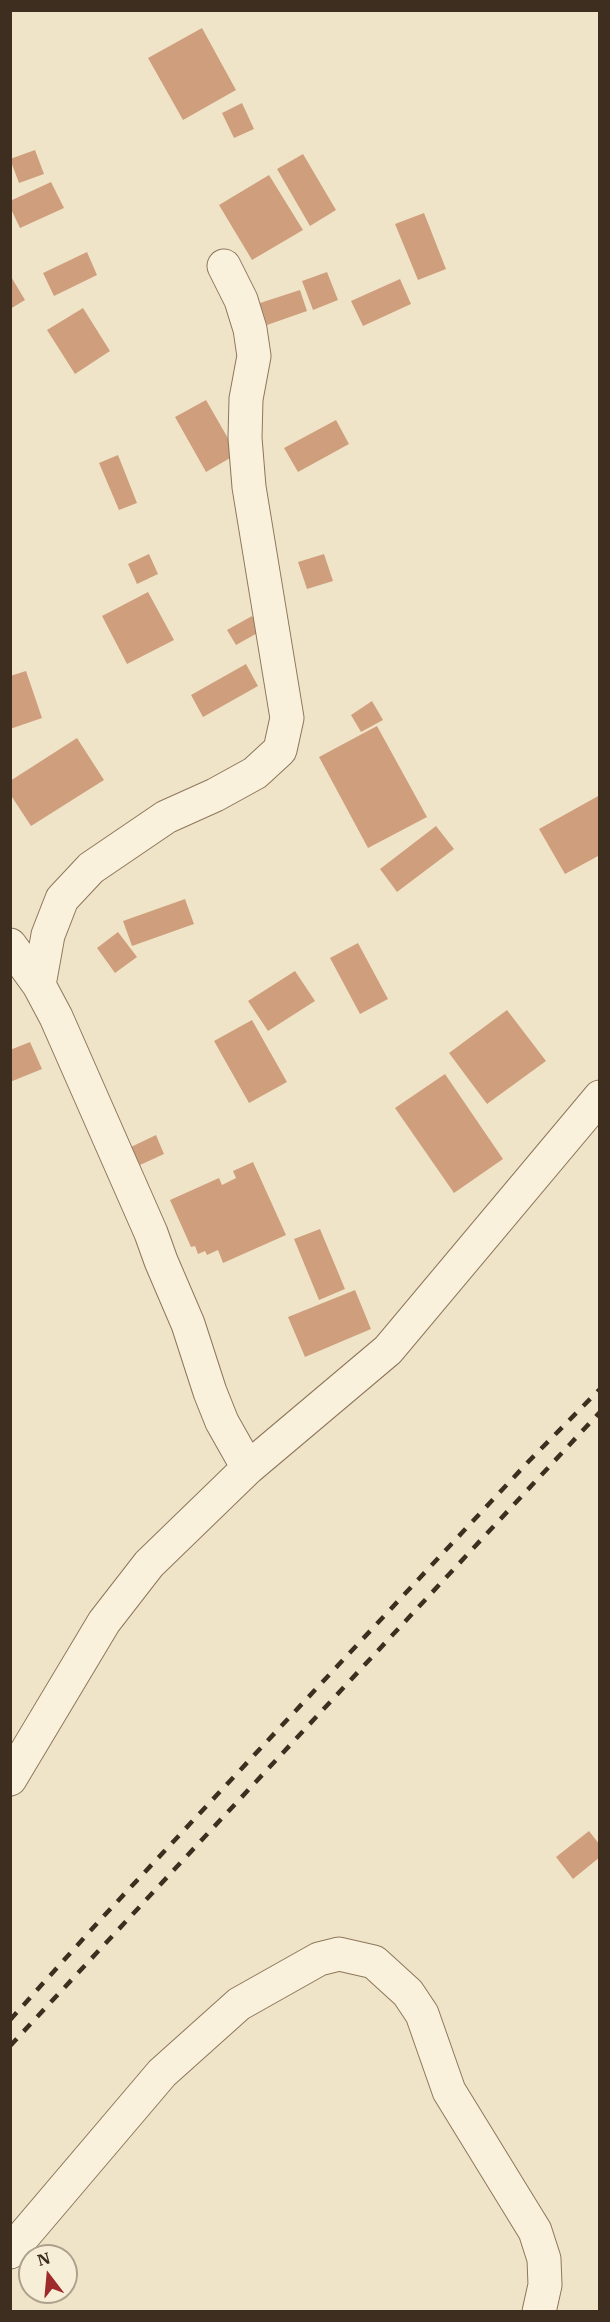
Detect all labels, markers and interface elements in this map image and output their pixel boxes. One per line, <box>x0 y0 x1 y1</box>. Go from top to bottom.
north arrow <box>18 2244 78 2304</box>
text: N <box>35 2247 52 2270</box>

